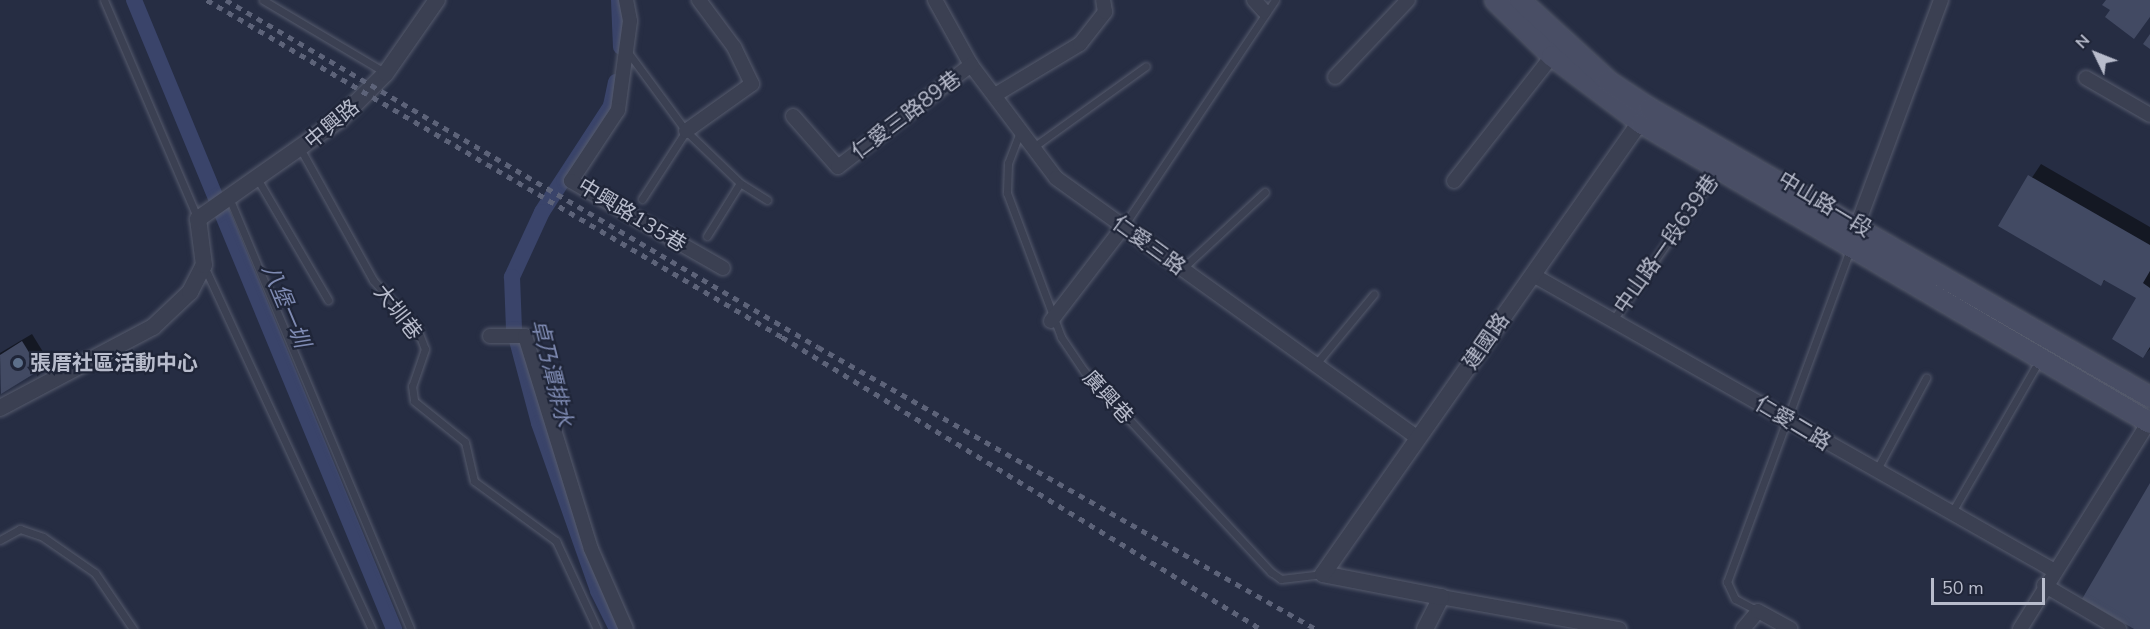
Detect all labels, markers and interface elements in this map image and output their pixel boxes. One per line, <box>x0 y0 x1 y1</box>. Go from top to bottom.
north arrow <box>2066 24 2126 84</box>
text: N <box>2071 30 2095 54</box>
street label: 仁愛三路89巷 <box>846 66 966 164</box>
street label: 中興路 <box>300 94 364 154</box>
street label: 中山路一段 <box>1774 166 1876 242</box>
street label: 中山路一段639巷 <box>1609 170 1723 318</box>
street label: 中興路135巷 <box>573 173 691 257</box>
street label: 仁愛三路 <box>1108 210 1190 280</box>
water label: 八堡一圳 <box>256 260 314 352</box>
street label: 大圳巷 <box>369 279 427 345</box>
street label: 建國路 <box>1458 308 1514 374</box>
water label: 卓乃潭排水 <box>525 316 577 430</box>
place label: 張厝社區活動中心 <box>30 350 198 376</box>
marker: 張厝社區活動中心 <box>11 356 25 370</box>
street label: 廣興巷 <box>1078 365 1138 429</box>
street label: 仁愛二路 <box>1751 391 1835 455</box>
scale bar <box>1934 566 2048 604</box>
text: 50 m <box>1942 576 1984 600</box>

